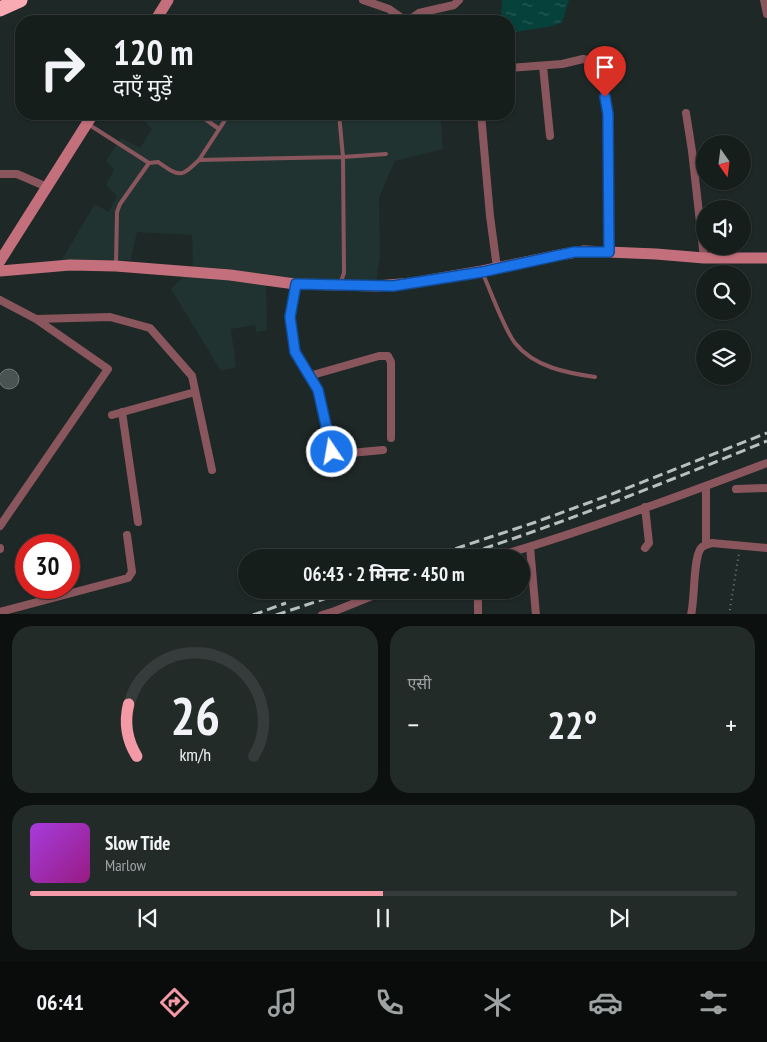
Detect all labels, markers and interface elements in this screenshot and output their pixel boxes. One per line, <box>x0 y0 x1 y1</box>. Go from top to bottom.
text: 120 m <box>113 29 194 75</box>
icon: right <box>30 35 95 100</box>
pin <box>584 46 626 97</box>
icon: arrive <box>591 53 619 81</box>
text: दाएँ मुड़ें <box>113 73 172 101</box>
north arrow <box>696 135 751 190</box>
map controls <box>696 135 751 385</box>
button: sound <box>696 200 751 255</box>
button: search <box>696 265 751 320</box>
button: layers <box>696 330 751 385</box>
position arrow <box>305 425 357 477</box>
speed limit sign: 30 <box>15 534 80 599</box>
text: 06:43 · 2 मिनट · 450 m <box>303 562 465 586</box>
text: एसी <box>408 673 431 693</box>
text: 26 <box>170 682 220 749</box>
text: 22° <box>547 700 597 749</box>
text: − <box>408 706 419 743</box>
text: + <box>725 706 737 743</box>
text: km/h <box>179 743 211 766</box>
text: Slow Tide <box>105 831 170 855</box>
text: Marlow <box>105 855 146 875</box>
icon: previous <box>134 904 162 932</box>
icon: pause <box>369 904 397 932</box>
icon: next <box>605 904 633 932</box>
icon: directions <box>157 985 192 1020</box>
icon: music <box>265 985 300 1020</box>
icon: phone <box>372 985 407 1020</box>
icon: climate <box>480 985 515 1020</box>
icon: car <box>588 985 623 1020</box>
icon: filters <box>696 985 731 1020</box>
text: 06:41 <box>36 988 84 1016</box>

